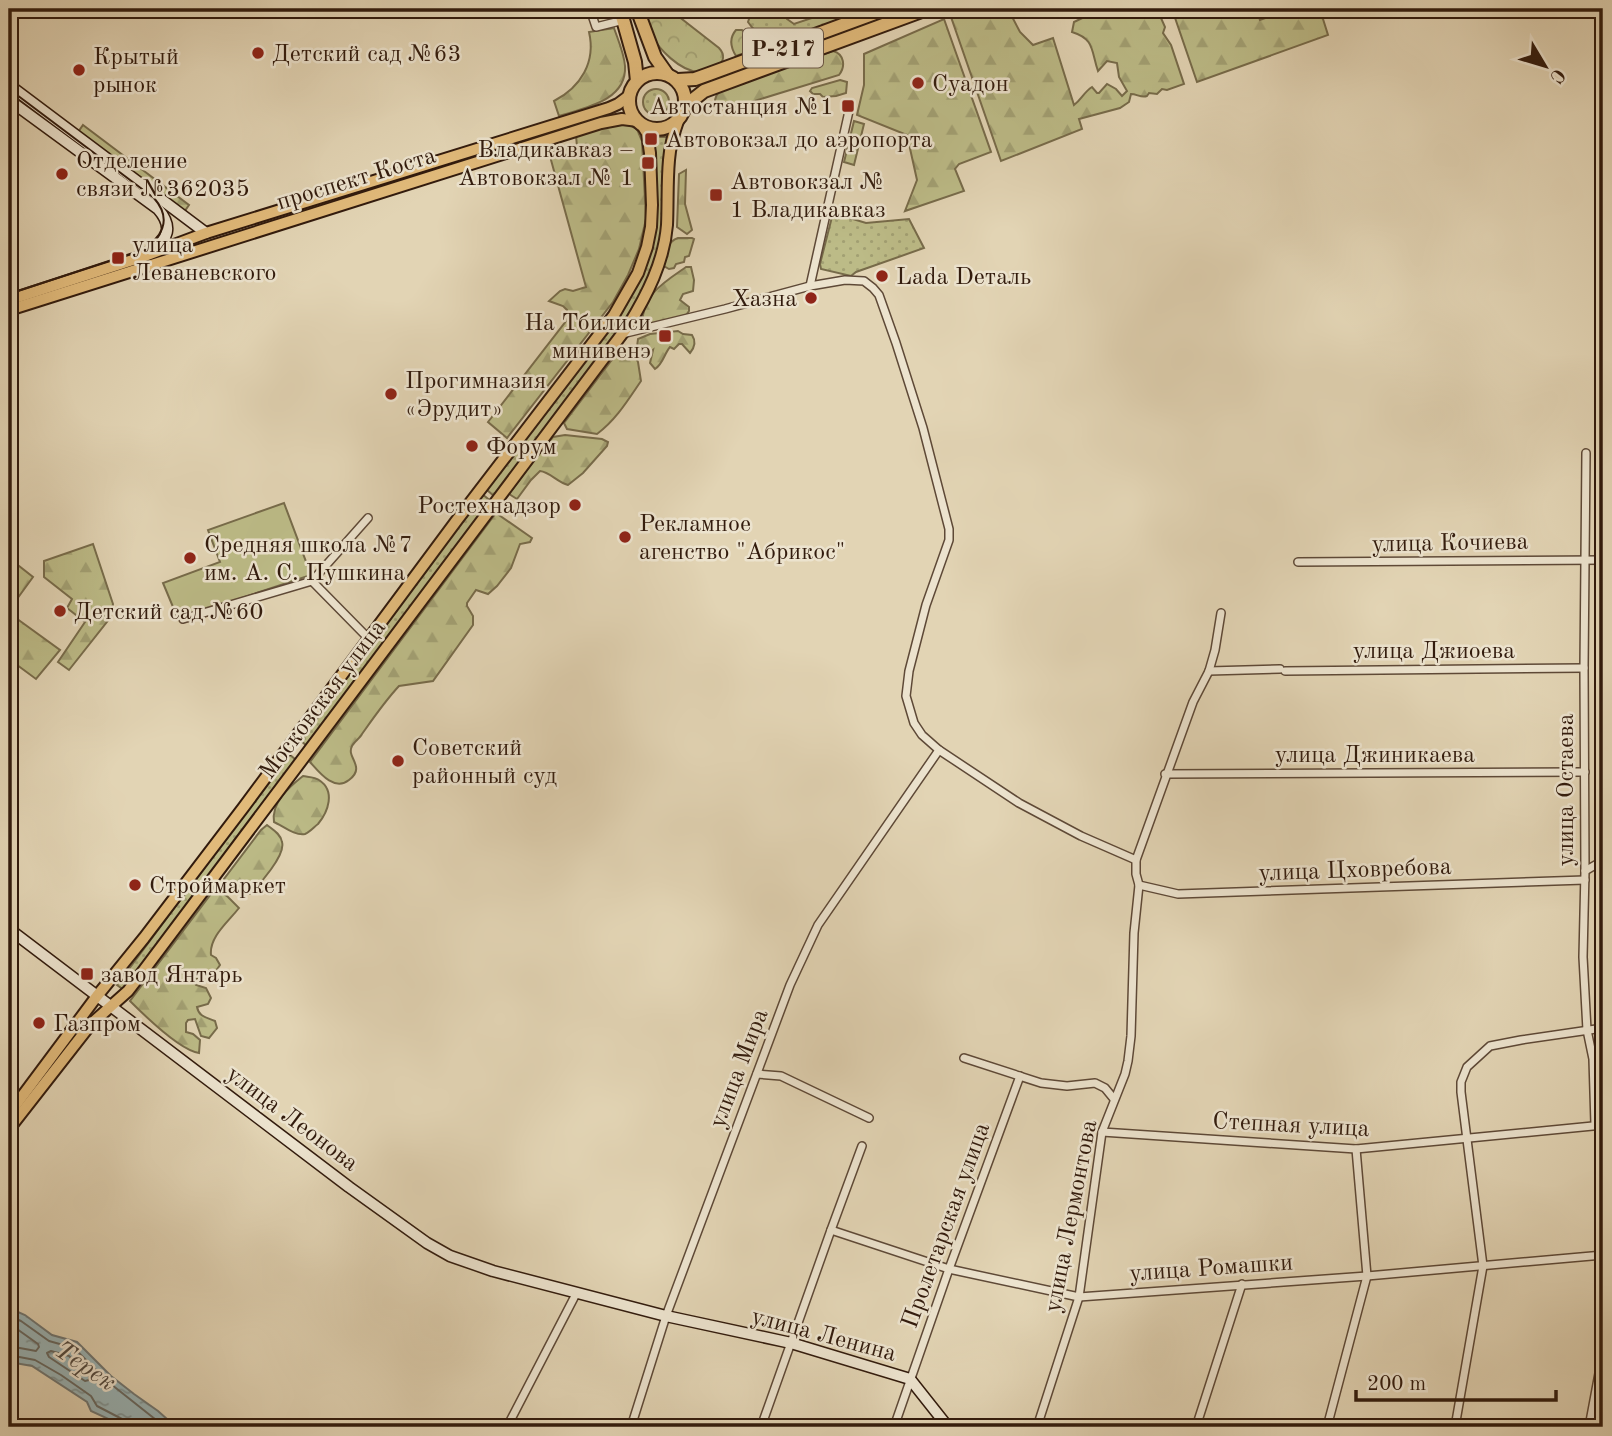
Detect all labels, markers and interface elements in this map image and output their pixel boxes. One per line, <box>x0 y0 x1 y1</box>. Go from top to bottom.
road number: Р-217 <box>743 28 823 68</box>
north arrow <box>1510 32 1580 102</box>
place label: Детский сад №63 <box>272 43 461 67</box>
marker: Детский сад №63 <box>250 45 266 61</box>
place label: Крытый рынок <box>93 46 179 98</box>
marker: Крытый рынок <box>71 62 87 78</box>
text: С <box>1545 64 1568 86</box>
place label: Суадон <box>932 73 1009 97</box>
marker: Суадон <box>910 75 926 91</box>
place label: Автостанция №1 <box>649 96 834 120</box>
marker: Автостанция №1 <box>840 98 856 114</box>
place label: Автовокзал до аэропорта <box>665 129 933 153</box>
marker: Автовокзал до аэропорта <box>643 131 659 147</box>
place label: Владикавказ – Автовокзал № 1 <box>458 139 634 191</box>
street label: проспект Коста <box>274 144 439 216</box>
place label: Отделение связи №362035 <box>76 150 250 202</box>
marker: Владикавказ – Автовокзал № 1 <box>640 155 656 171</box>
marker: Отделение связи №362035 <box>54 166 70 182</box>
place label: Автовокзал № 1 Владикавказ <box>730 171 886 223</box>
marker: Автовокзал № 1 Владикавказ <box>708 187 724 203</box>
place label: улица Леваневского <box>132 234 276 286</box>
marker: улица Леваневского <box>110 250 126 266</box>
place label: Lada Dеталь <box>896 266 1031 290</box>
marker: Lada Dеталь <box>874 268 890 284</box>
place label: Хазна <box>732 288 797 312</box>
marker: Хазна <box>803 290 819 306</box>
place label: На Тбилиси минивенэ <box>524 312 651 364</box>
marker: На Тбилиси минивенэ <box>657 328 673 344</box>
place label: Прогимназия «Эрудит» <box>405 370 546 422</box>
marker: Прогимназия «Эрудит» <box>383 386 399 402</box>
place label: Форум <box>486 436 556 460</box>
marker: Форум <box>464 438 480 454</box>
place label: Ростехнадзор <box>417 495 561 519</box>
marker: Ростехнадзор <box>567 497 583 513</box>
place label: Рекламное агенство "Абрикос" <box>639 513 845 565</box>
marker: Рекламное агенство "Абрикос" <box>617 529 633 545</box>
street label: улица Кочиева <box>1371 531 1529 557</box>
place label: Средняя школа №7 им. А. С. Пушкина <box>204 534 413 586</box>
marker: Средняя школа №7 им. А. С. Пушкина <box>182 550 198 566</box>
place label: Детский сад №60 <box>74 601 263 625</box>
marker: Детский сад №60 <box>52 603 68 619</box>
street label: Московская улица <box>256 616 391 784</box>
street label: улица Джиоева <box>1353 640 1515 664</box>
street label: улица Остаева <box>1555 713 1579 866</box>
place label: Советский районный суд <box>412 737 557 789</box>
street label: улица Джиникаева <box>1275 744 1475 768</box>
marker: Советский районный суд <box>390 753 406 769</box>
street label: улица Цховребова <box>1258 856 1452 886</box>
place label: Строймаркет <box>149 875 286 899</box>
marker: Строймаркет <box>127 877 143 893</box>
place label: завод Янтарь <box>101 964 242 988</box>
marker: завод Янтарь <box>79 966 95 982</box>
street label: улица Мира <box>706 1006 774 1132</box>
place label: Газпром <box>53 1013 141 1037</box>
marker: Газпром <box>31 1015 47 1031</box>
street label: улица Леонова <box>221 1062 362 1177</box>
street label: Степная улица <box>1212 1110 1370 1142</box>
street label: улица Лермонтова <box>1042 1118 1102 1315</box>
street label: Пролетарская улица <box>898 1120 995 1332</box>
street label: улица Ромашки <box>1129 1251 1294 1287</box>
street label: улица Ленина <box>748 1305 899 1367</box>
water label: Терек <box>50 1337 120 1396</box>
scale bar <box>1356 1359 1556 1403</box>
text: 200 m <box>1367 1374 1426 1395</box>

